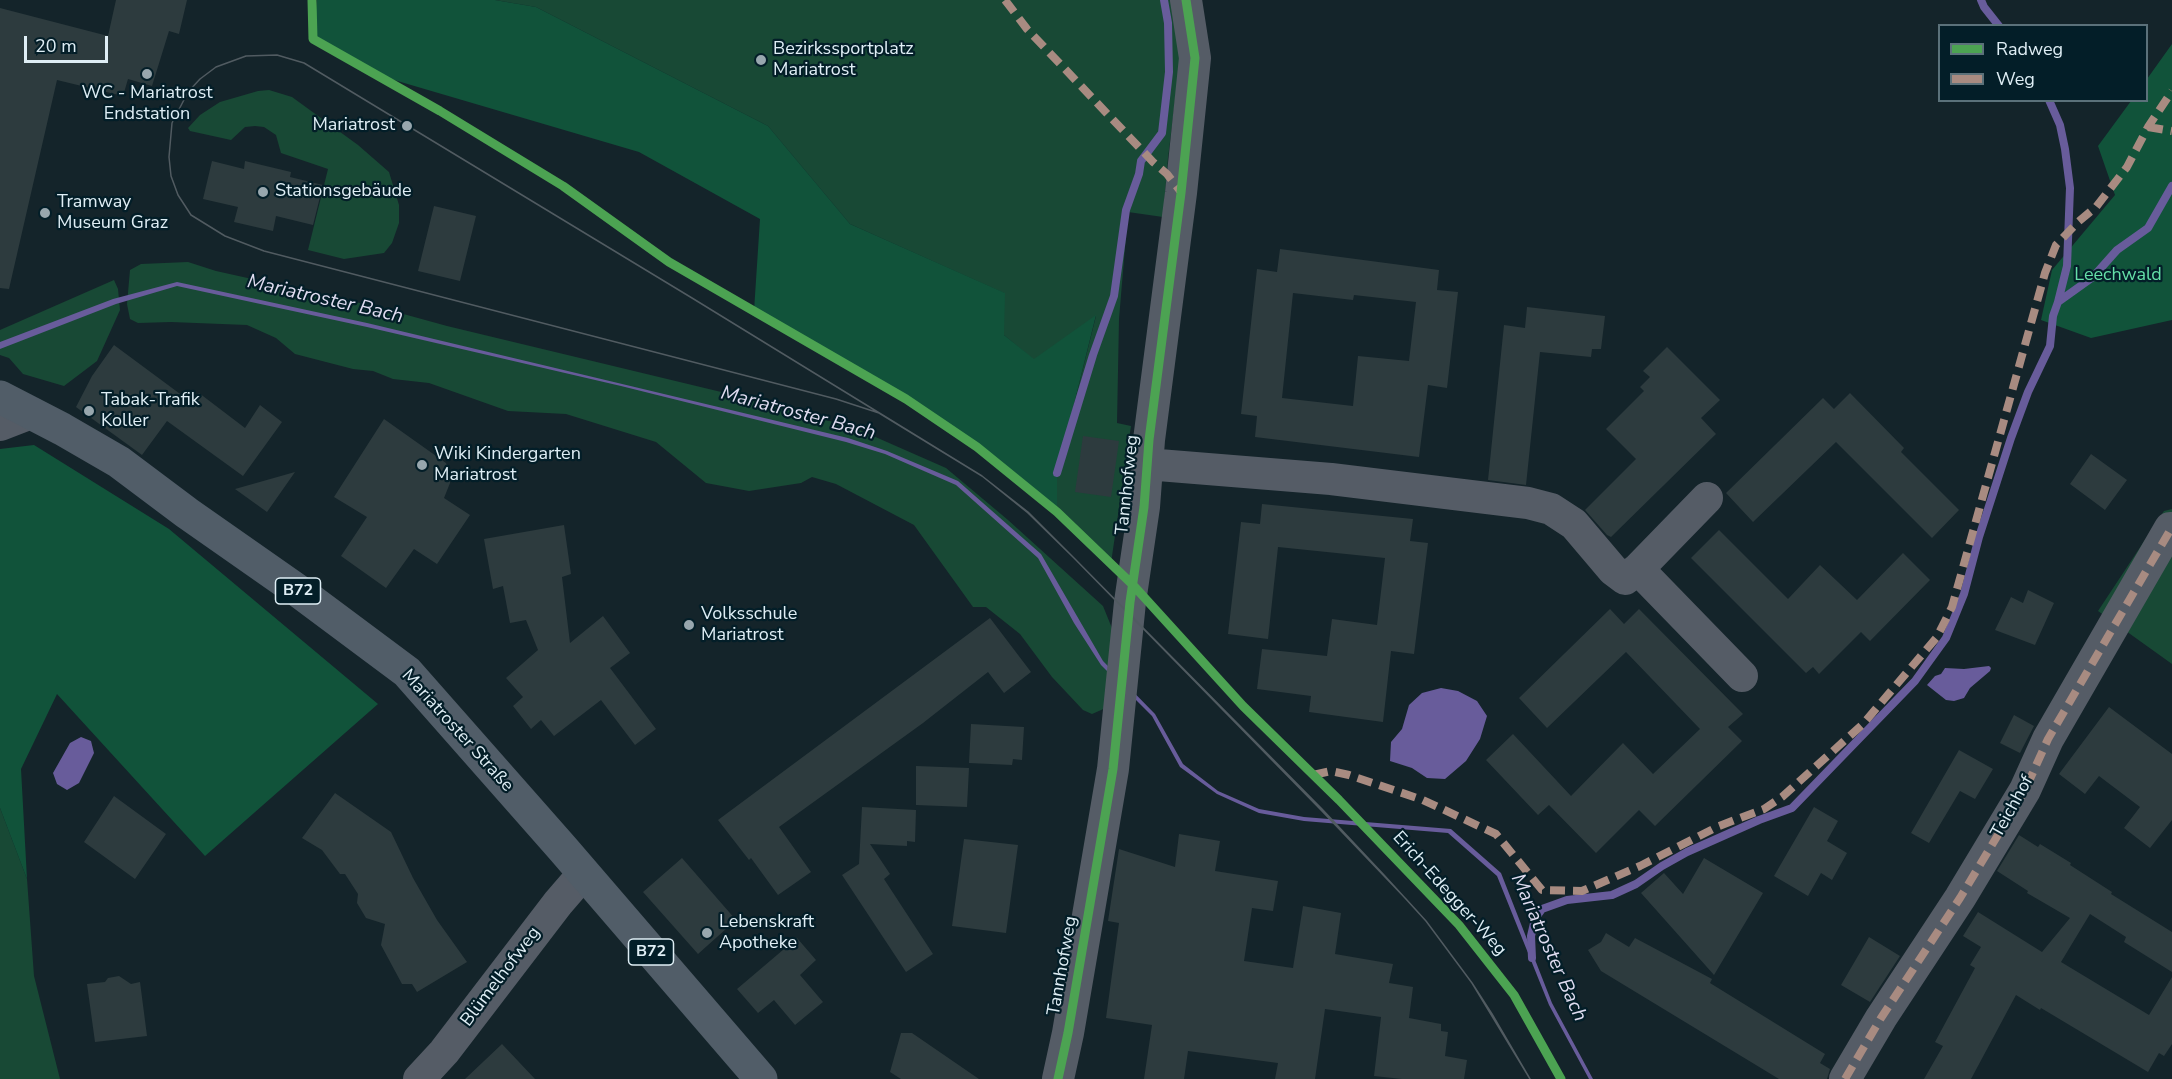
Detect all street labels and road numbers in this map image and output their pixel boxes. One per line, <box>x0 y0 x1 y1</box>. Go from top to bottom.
street label: Tannhofweg <box>1112 434 1144 536</box>
road number: B72 <box>276 578 320 604</box>
street label: Mariatroster Straße <box>396 665 518 797</box>
street label: Teichhof <box>1987 772 2039 842</box>
street label: Erich-Edegger-Weg <box>1387 827 1511 961</box>
street label: Tannhofweg <box>1044 915 1082 1017</box>
street label: Blümelhofweg <box>457 923 545 1031</box>
road number: B72 <box>628 939 674 965</box>

